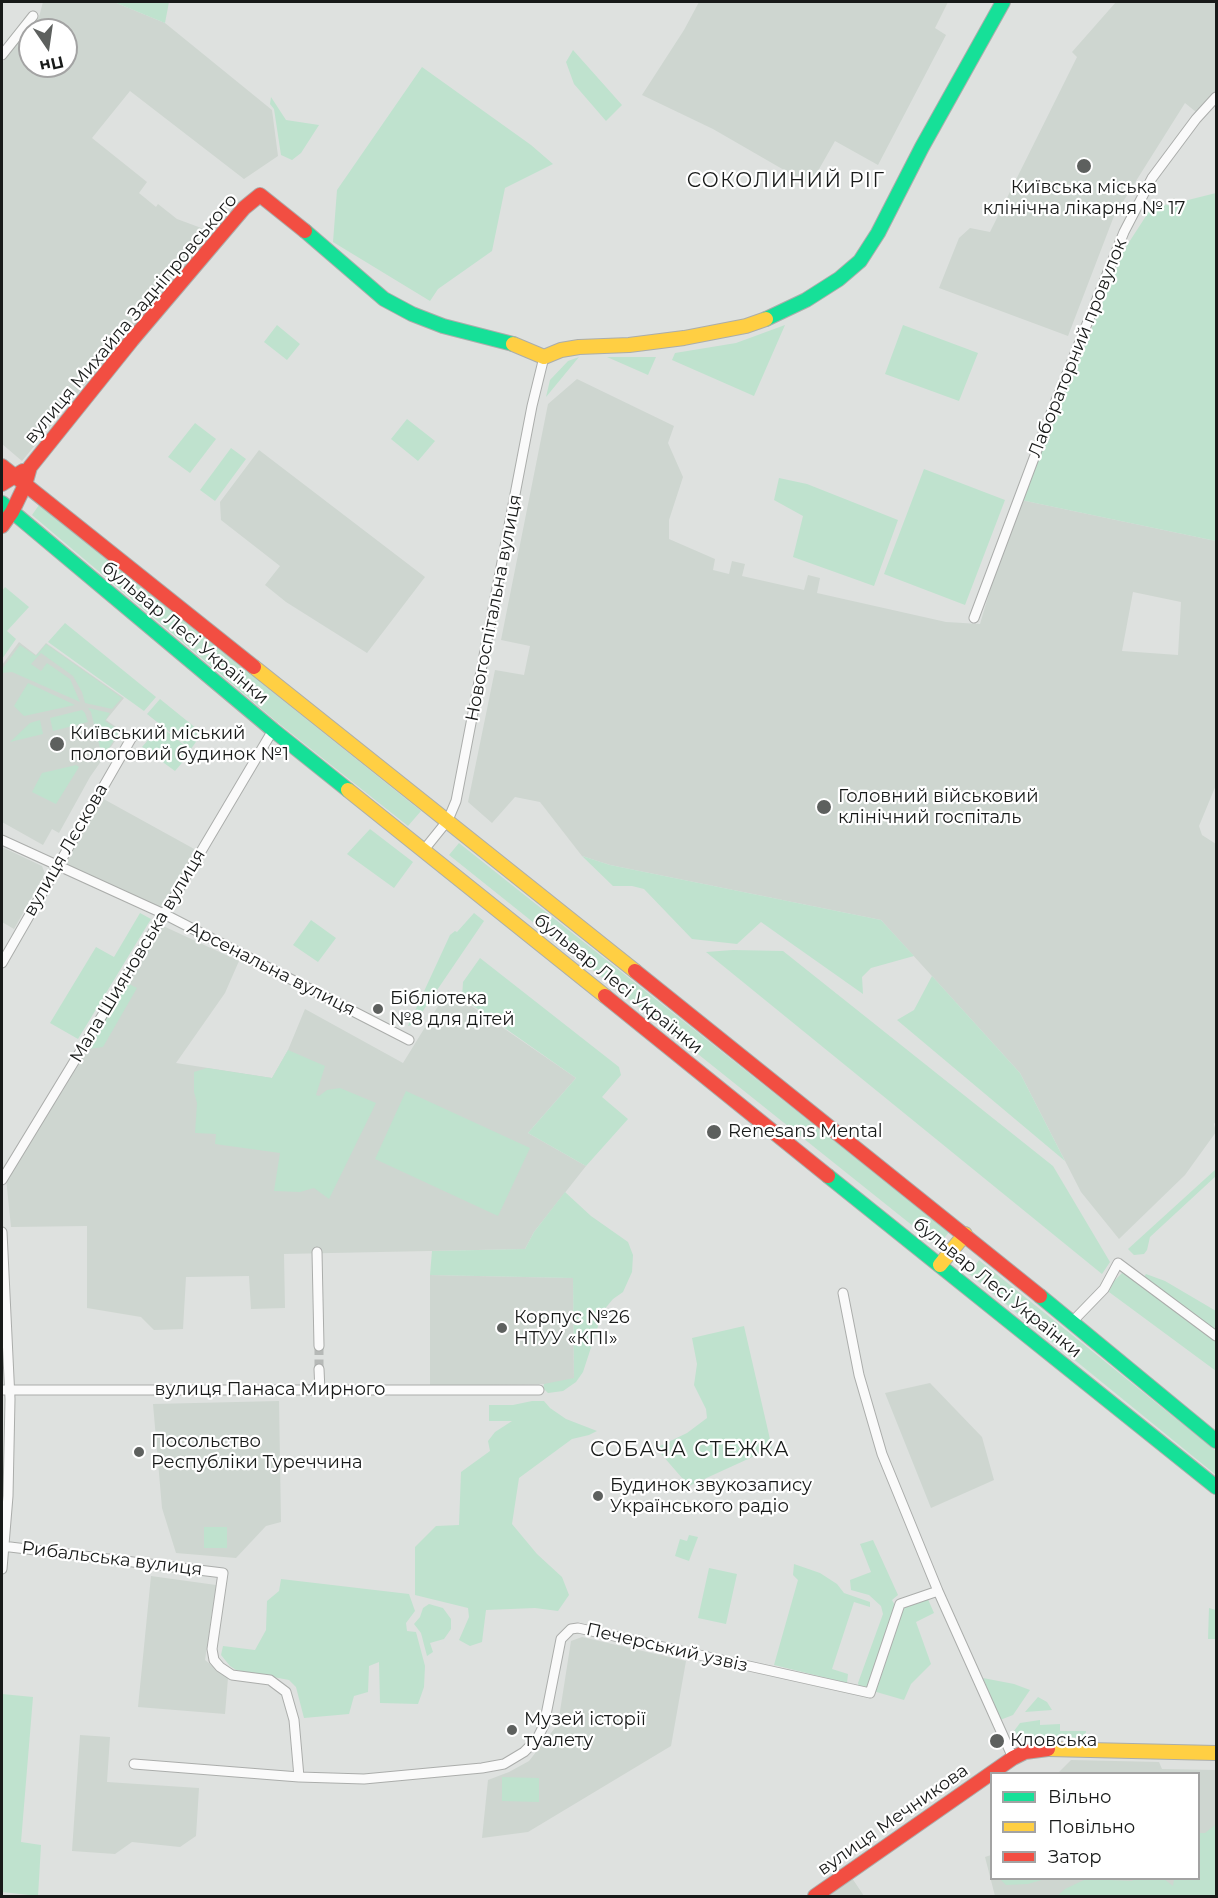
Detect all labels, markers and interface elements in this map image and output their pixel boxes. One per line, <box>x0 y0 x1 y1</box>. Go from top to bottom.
north arrow <box>18 18 78 78</box>
text: Пн <box>38 52 66 76</box>
marker: Київська міська клінічна лікарня № 17 <box>1075 157 1093 175</box>
district label: СОКОЛИНИЙ РІГ <box>687 169 885 193</box>
place label: Київська міська клінічна лікарня № 17 <box>983 177 1185 219</box>
street label: вулиця Михайла Задніпровського <box>20 190 242 448</box>
street label: Лабораторний провулок <box>1024 235 1132 461</box>
street label: Новогоспітальна вулиця <box>461 493 527 723</box>
street label: бульвар Лесі Українки <box>97 557 273 709</box>
place label: Київський міський пологовий будинок №1 <box>70 723 289 766</box>
marker: Київський міський пологовий будинок №1 <box>48 735 66 753</box>
street label: вулиця Лєскова <box>19 780 113 920</box>
place label: Головний військовий клінічний госпіталь <box>838 786 1039 828</box>
marker: Головний військовий клінічний госпіталь <box>815 798 833 816</box>
street label: Мала Шияновська вулиця <box>66 845 210 1067</box>
street label: бульвар Лесі Українки <box>529 909 707 1059</box>
street label: Арсенальна вулиця <box>183 917 359 1021</box>
place label: Бібліотека №8 для дітей <box>390 988 515 1030</box>
marker: Бібліотека №8 для дітей <box>371 1002 385 1016</box>
place label: Renesans Mental <box>728 1121 883 1143</box>
marker: Renesans Mental <box>705 1123 723 1141</box>
street label: бульвар Лесі Українки <box>908 1213 1086 1363</box>
place label: Корпус №26 НТУУ «КПІ» <box>514 1307 630 1350</box>
marker: Корпус №26 НТУУ «КПІ» <box>495 1321 509 1335</box>
street label: вулиця Панаса Мирного <box>155 1379 385 1401</box>
place label: Посольство Республіки Туреччина <box>151 1431 363 1474</box>
district label: СОБАЧА СТЕЖКА <box>590 1438 790 1462</box>
marker: Посольство Республіки Туреччина <box>132 1445 146 1459</box>
place label: Будинок звукозапису Українського радіо <box>610 1475 812 1518</box>
marker: Будинок звукозапису Українського радіо <box>591 1489 605 1503</box>
street label: Рибальська вулиця <box>20 1537 204 1581</box>
street label: Печерський узвіз <box>584 1619 750 1677</box>
place label: Музей історії туалету <box>524 1709 646 1752</box>
marker: Музей історії туалету <box>505 1723 519 1737</box>
place label: Кловська <box>1010 1730 1097 1752</box>
marker: Кловська <box>988 1732 1006 1750</box>
street label: вулиця Мечникова <box>813 1760 973 1880</box>
legend <box>990 1772 1200 1880</box>
text: Вільно <box>1048 1786 1112 1808</box>
text: Повільно <box>1048 1816 1135 1838</box>
text: Затор <box>1048 1846 1102 1868</box>

